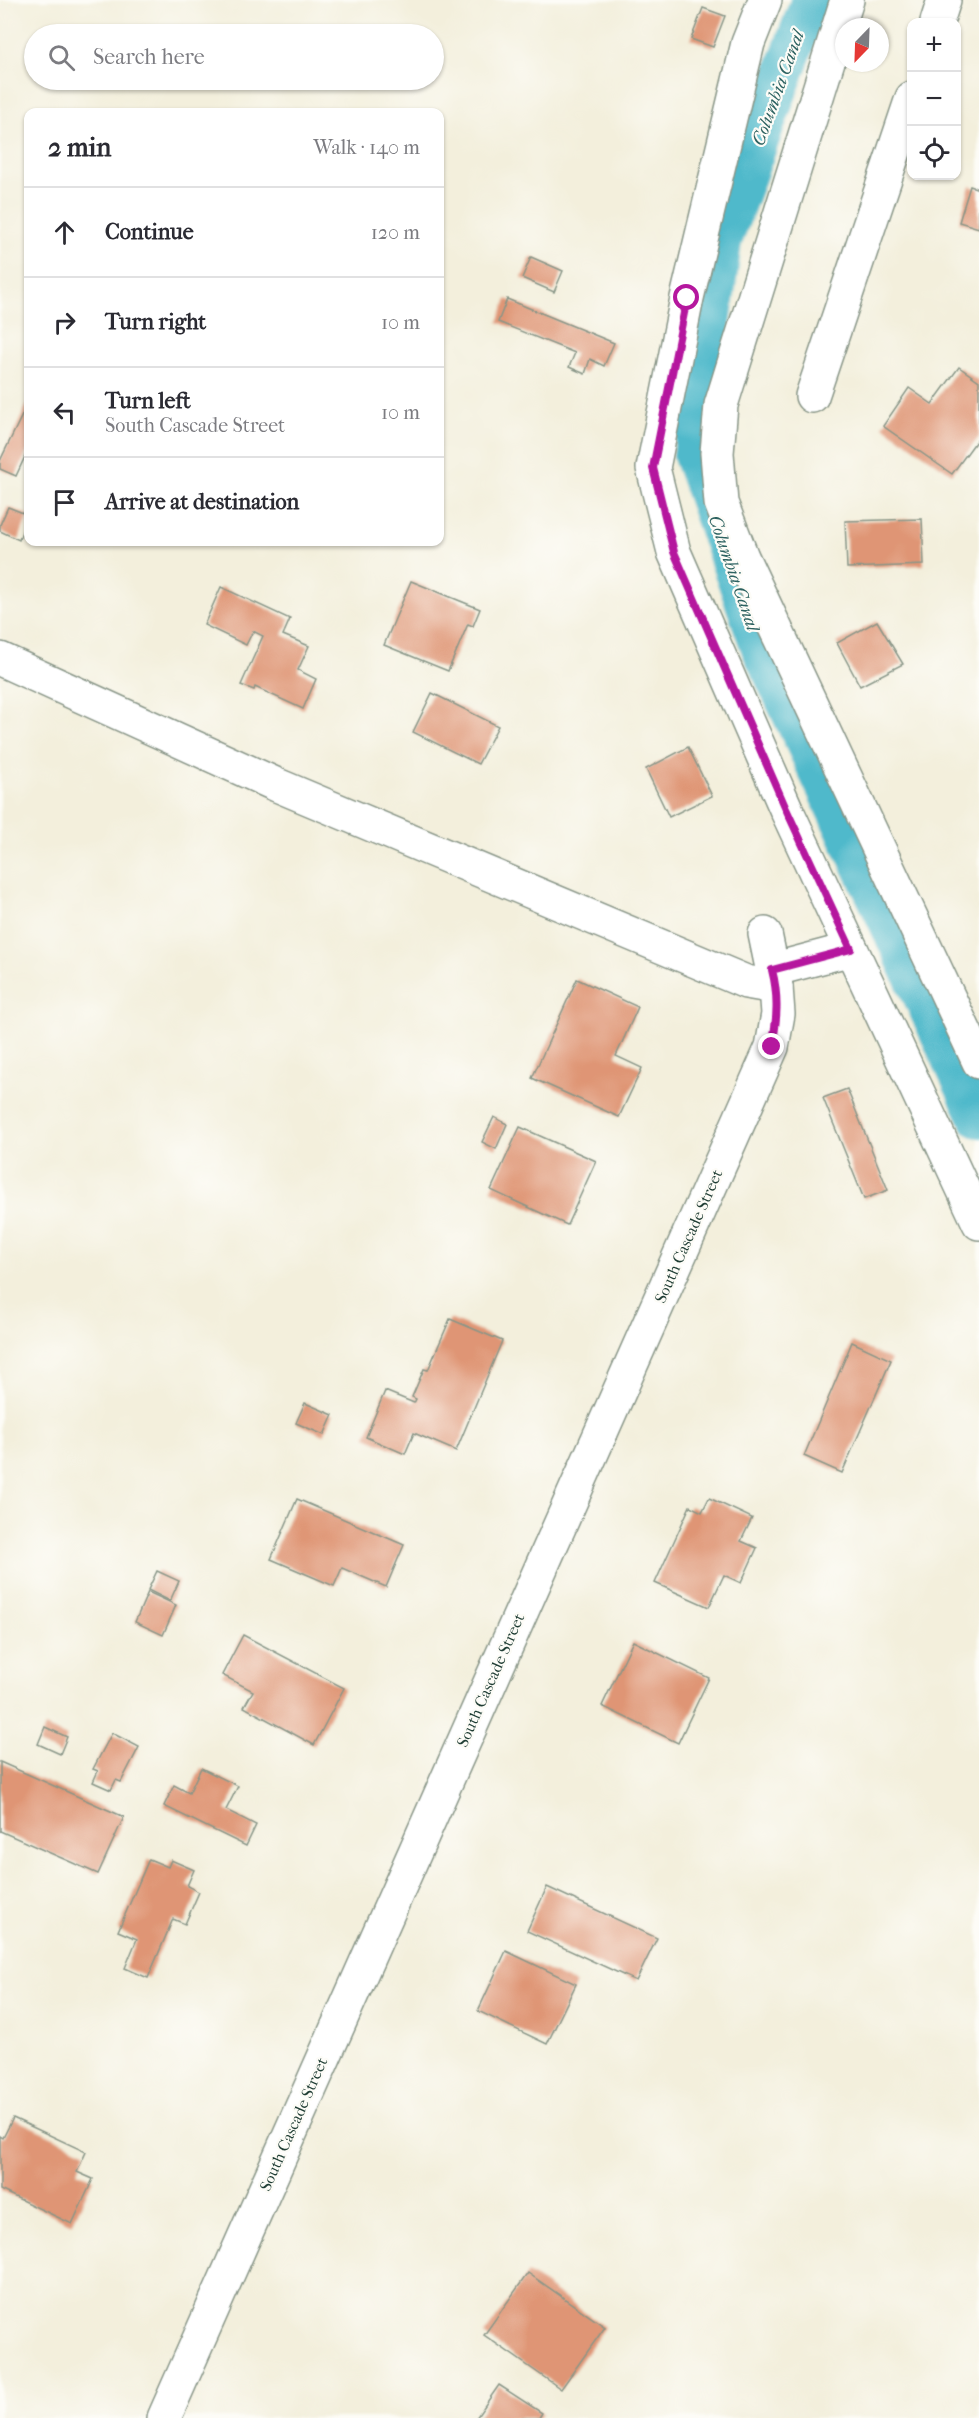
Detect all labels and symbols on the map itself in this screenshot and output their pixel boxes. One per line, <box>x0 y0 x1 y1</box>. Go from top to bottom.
north arrow <box>835 18 889 72</box>
water label: Columbia Canal <box>748 25 810 149</box>
route start <box>673 284 699 310</box>
water label: Columbia Canal <box>704 513 764 636</box>
route end <box>758 1033 784 1059</box>
street label: South Cascade Street <box>650 1166 727 1306</box>
street label: South Cascade Street <box>452 1610 529 1750</box>
street label: South Cascade Street <box>255 2054 332 2194</box>

